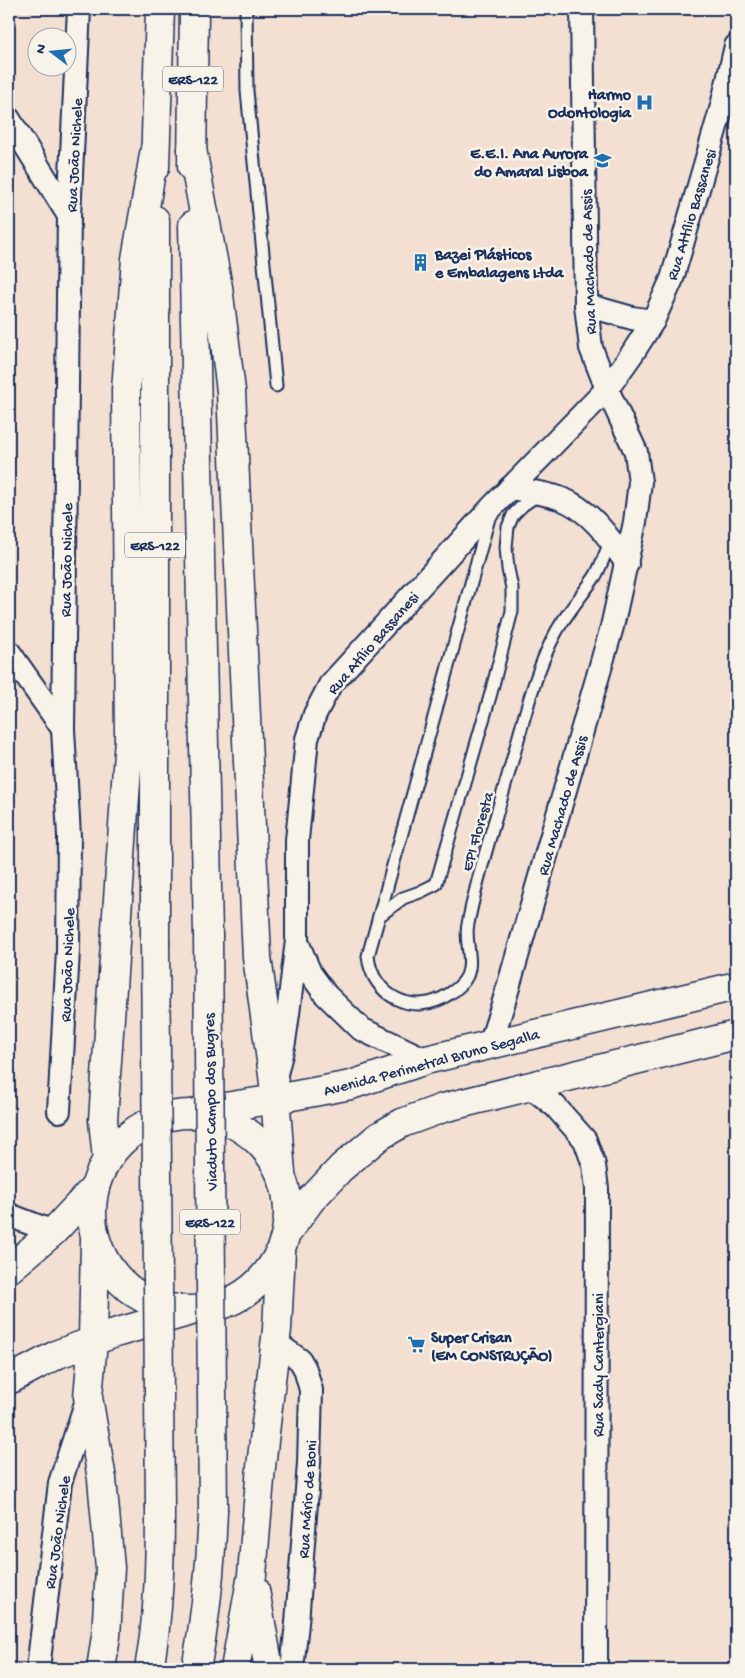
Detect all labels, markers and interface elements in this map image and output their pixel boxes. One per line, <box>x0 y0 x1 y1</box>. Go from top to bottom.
north arrow <box>28 28 78 78</box>
text: N <box>32 42 51 56</box>
road number: ERS-122 <box>163 66 223 92</box>
place label: Harmo Odontologia <box>548 87 632 124</box>
hospital icon: Harmo Odontologia <box>635 92 655 112</box>
street label: Rua João Nichele <box>64 97 89 213</box>
place label: E.E.I. Ana Aurora do Amaral Lisboa <box>470 146 589 183</box>
street label: Rua Attílio Bassanesi <box>664 147 722 283</box>
school or university icon: E.E.I. Ana Aurora do Amaral Lisboa <box>592 151 612 171</box>
street label: Rua Machado de Assis <box>578 188 603 335</box>
place label: Bazei Plásticos e Embalagens Ltda <box>434 247 565 284</box>
building icon: Bazei Plásticos e Embalagens Ltda <box>411 252 431 272</box>
street label: Rua João Nichele <box>58 502 79 617</box>
road number: ERS-122 <box>125 532 185 558</box>
street label: Rua Atílio Bassanesi <box>325 589 424 700</box>
street label: Rua Machado de Assis <box>535 733 594 878</box>
street label: EPI Floresta <box>459 789 500 874</box>
street label: Rua João Nichele <box>58 907 81 1023</box>
street label: Viaduto Campo dos Bugres <box>201 1012 224 1192</box>
street label: Avenida Perimetral Bruno Segalla <box>322 1026 543 1102</box>
road number: ERS-122 <box>180 1210 240 1234</box>
street label: Rua Sady Cantergiani <box>591 1293 610 1437</box>
place label: Super Crisan (EM CONSTRUÇÃO) <box>431 1330 553 1367</box>
supermarket icon: Super Crisan (EM CONSTRUÇÃO) <box>407 1335 427 1355</box>
street label: Rua Mário de Boni <box>296 1439 323 1559</box>
street label: Rua João Nichele <box>42 1474 77 1590</box>

